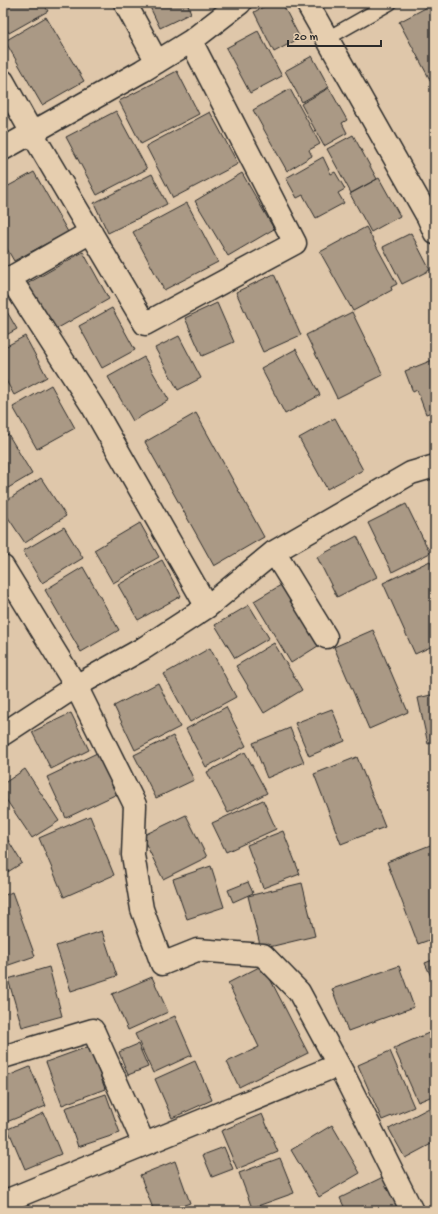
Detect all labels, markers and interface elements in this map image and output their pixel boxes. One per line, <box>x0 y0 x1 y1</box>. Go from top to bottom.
scale bar <box>288 22 381 48</box>
text: 20 m <box>294 31 319 45</box>

